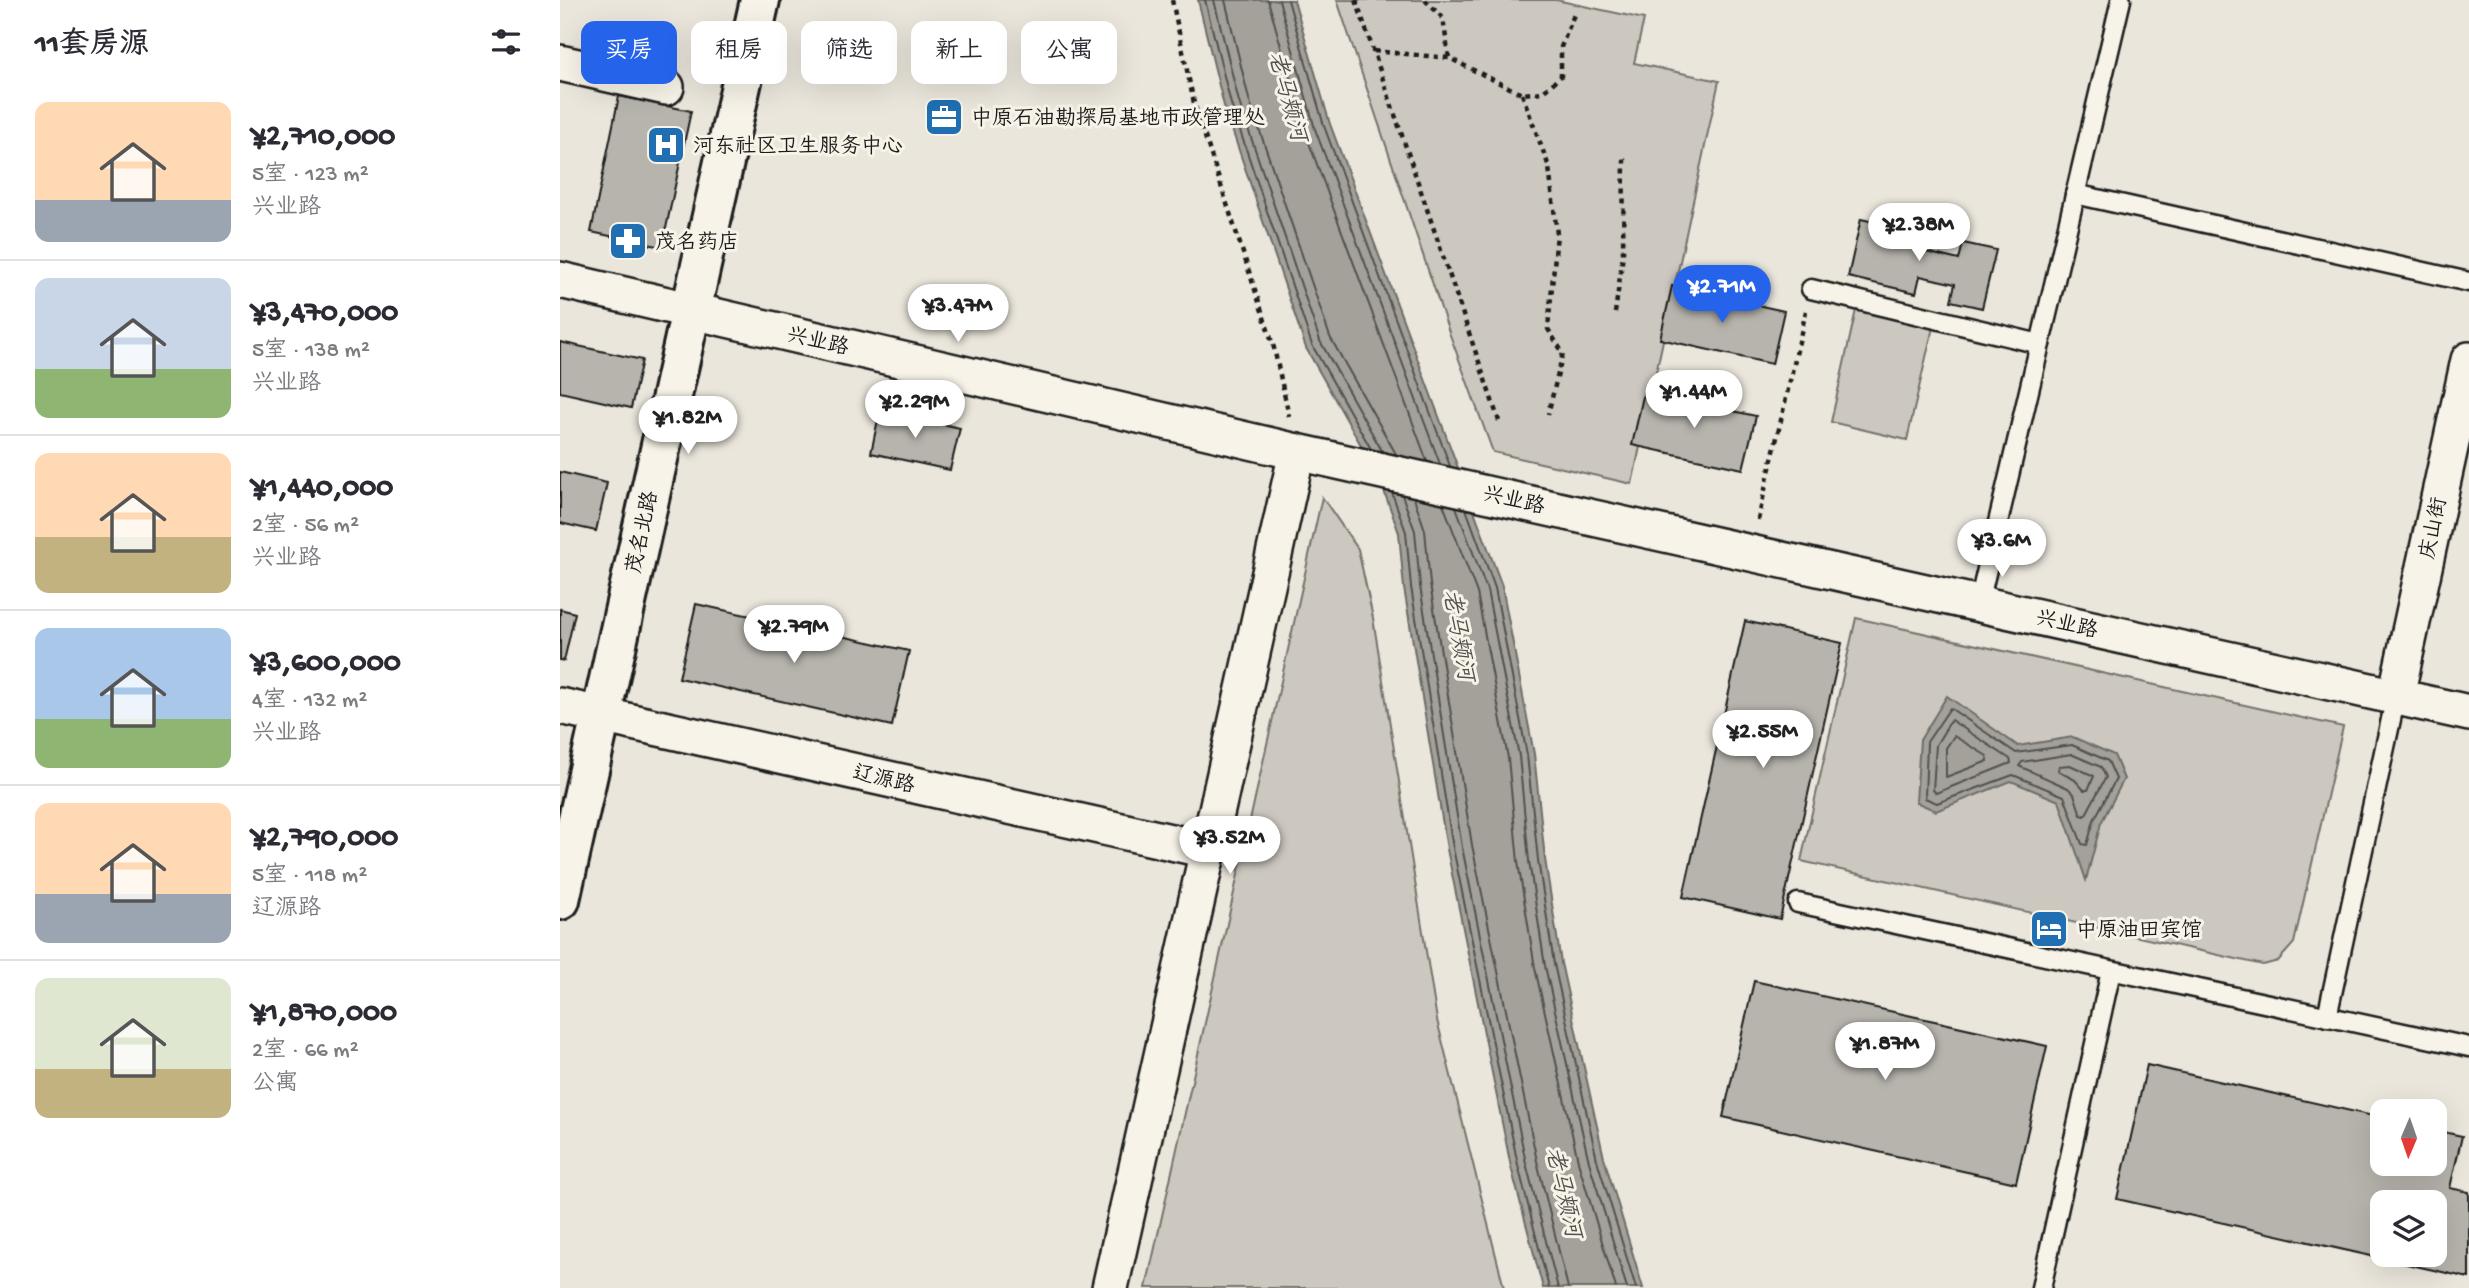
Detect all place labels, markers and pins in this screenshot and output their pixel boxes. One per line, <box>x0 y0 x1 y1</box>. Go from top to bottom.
office icon: 中原石油勘探局基地市政管理处 <box>923 96 965 138</box>
place label: 中原石油勘探局基地市政管理处 <box>971 106 1265 133</box>
hospital icon: 河东社区卫生服务中心 <box>645 124 687 166</box>
place label: 河东社区卫生服务中心 <box>693 134 903 161</box>
pin: ¥2.38M <box>1862 204 1976 263</box>
pharmacy icon: 茂名药店 <box>607 220 649 262</box>
place label: 茂名药店 <box>655 230 739 257</box>
pin: ¥2.71M <box>1665 266 1779 325</box>
pin: ¥3.47M <box>901 284 1015 344</box>
pin: ¥1.44M <box>1637 370 1751 430</box>
pin: ¥2.29M <box>858 380 972 440</box>
pin: ¥1.82M <box>631 396 745 456</box>
pin: ¥3.6M <box>1953 520 2051 579</box>
pin: ¥2.79M <box>737 606 851 665</box>
pin: ¥2.55M <box>1706 710 1820 770</box>
pin: ¥3.52M <box>1173 816 1287 876</box>
hotel icon: 中原油田宾馆 <box>2028 908 2070 950</box>
place label: 中原油田宾馆 <box>2076 918 2202 945</box>
pin: ¥1.87M <box>1828 1023 1942 1082</box>

